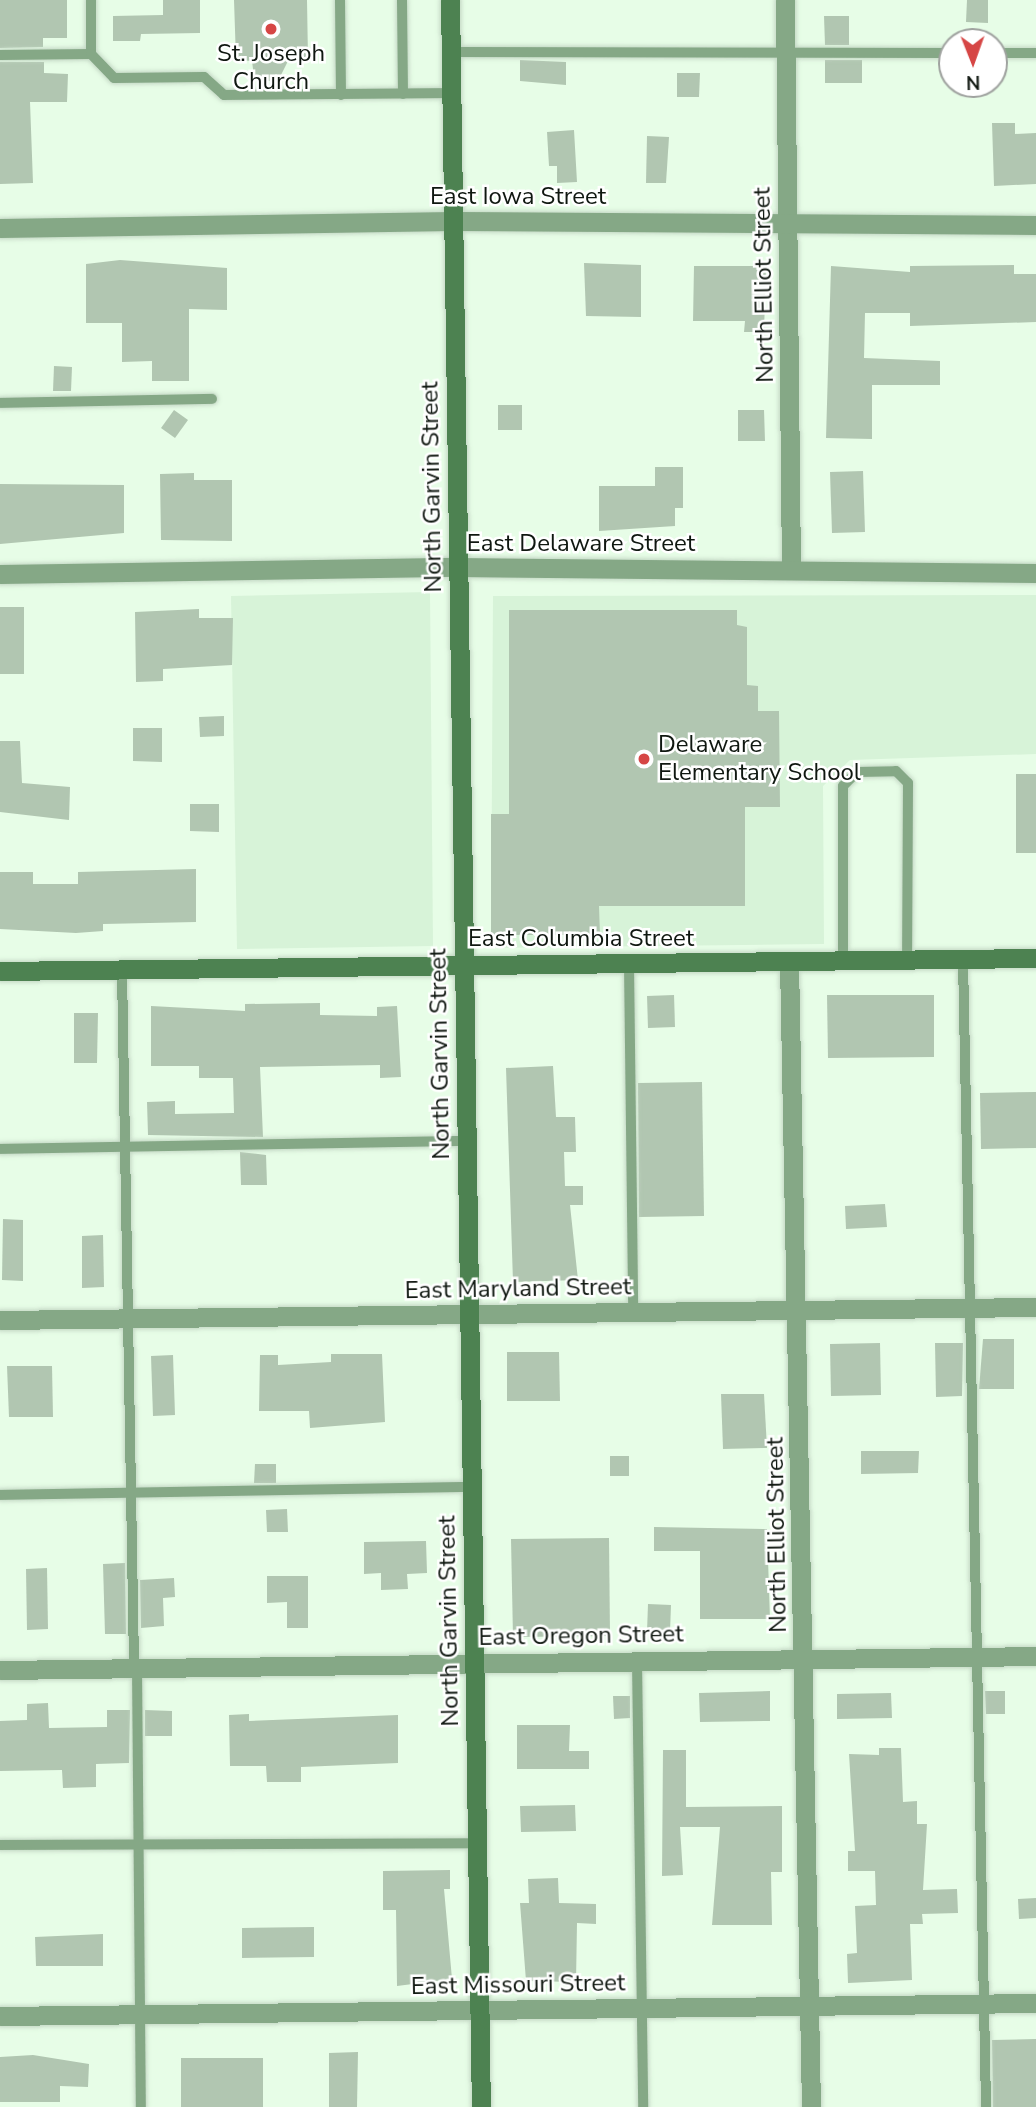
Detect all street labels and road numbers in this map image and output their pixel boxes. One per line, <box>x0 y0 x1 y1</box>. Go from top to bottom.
street label: East Iowa Street <box>430 183 606 211</box>
street label: North Elliot Street <box>748 187 780 383</box>
street label: North Garvin Street <box>416 381 448 593</box>
street label: East Delaware Street <box>467 530 695 558</box>
street label: East Columbia Street <box>468 925 694 953</box>
street label: North Garvin Street <box>424 948 456 1160</box>
street label: East Maryland Street <box>405 1273 631 1305</box>
street label: North Elliot Street <box>761 1437 793 1633</box>
street label: North Garvin Street <box>433 1515 465 1727</box>
street label: East Oregon Street <box>478 1620 684 1652</box>
street label: East Missouri Street <box>411 1969 625 2001</box>

